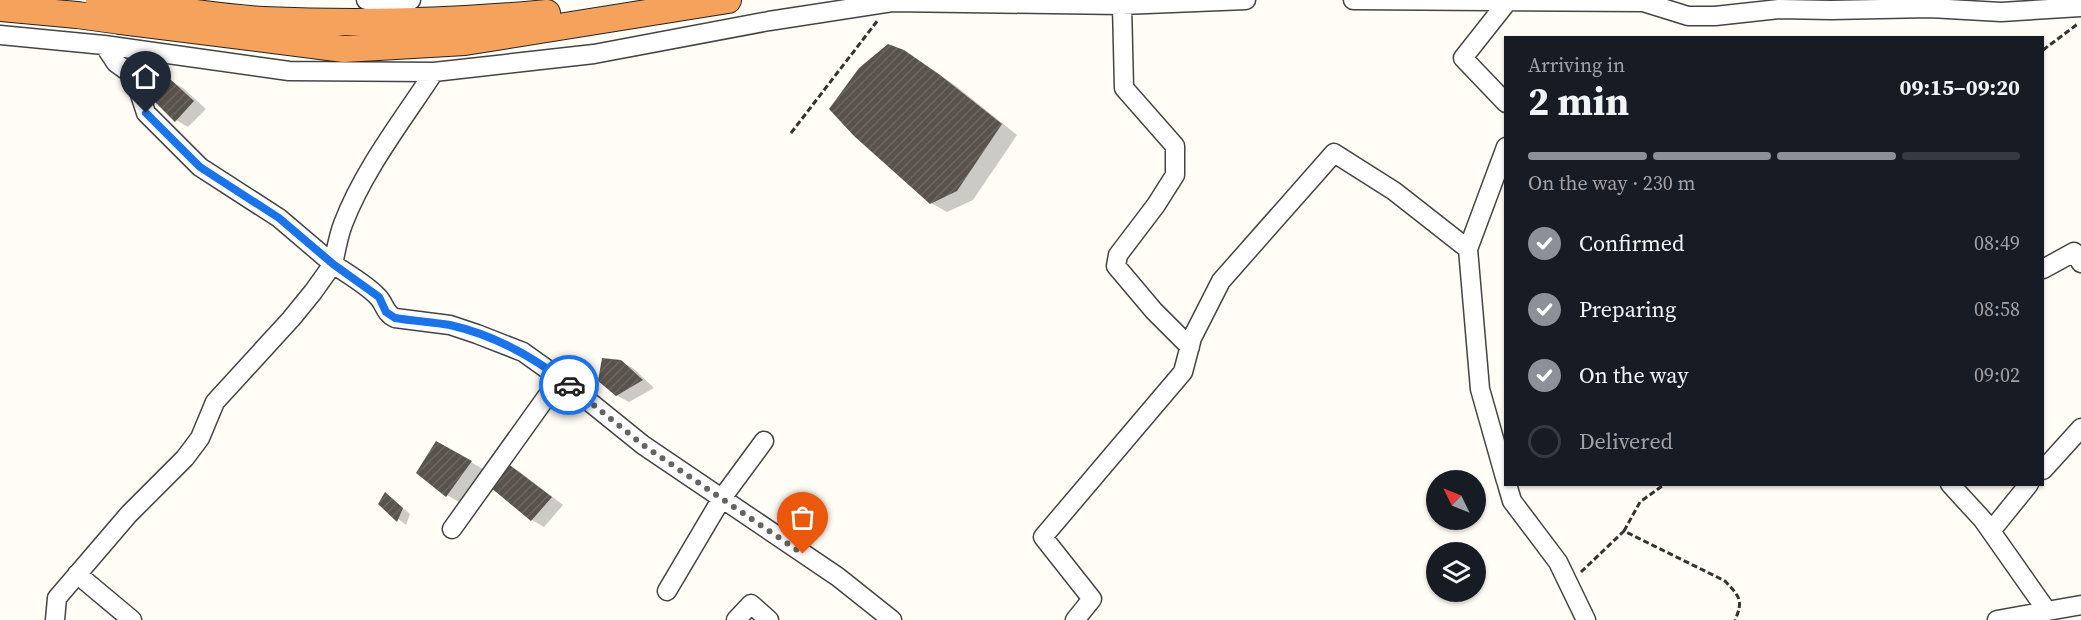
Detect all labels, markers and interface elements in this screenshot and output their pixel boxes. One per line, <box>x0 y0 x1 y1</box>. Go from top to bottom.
pin <box>120 51 171 113</box>
text: Arriving in <box>1528 51 1625 79</box>
icon: home <box>129 60 162 93</box>
text: 09:15–09:20 <box>1900 72 2020 102</box>
text: 2 min <box>1528 75 1629 128</box>
text: On the way · 230 m <box>1528 169 1695 197</box>
icon: check <box>1528 227 1561 260</box>
text: Confirmed <box>1579 228 1684 258</box>
text: 08:49 <box>1974 229 2020 257</box>
icon: check <box>1528 293 1561 326</box>
text: Preparing <box>1579 294 1676 324</box>
text: 08:58 <box>1974 295 2020 323</box>
courier <box>539 355 599 415</box>
icon: check <box>1528 359 1561 392</box>
text: On the way <box>1579 360 1688 390</box>
text: 09:02 <box>1974 361 2020 389</box>
icon: car <box>553 369 586 402</box>
text: Delivered <box>1579 426 1673 456</box>
north arrow <box>1426 470 1486 530</box>
map controls <box>1426 470 1486 602</box>
pin <box>777 492 828 554</box>
icon: bag <box>786 501 819 534</box>
button: layers <box>1426 542 1486 602</box>

